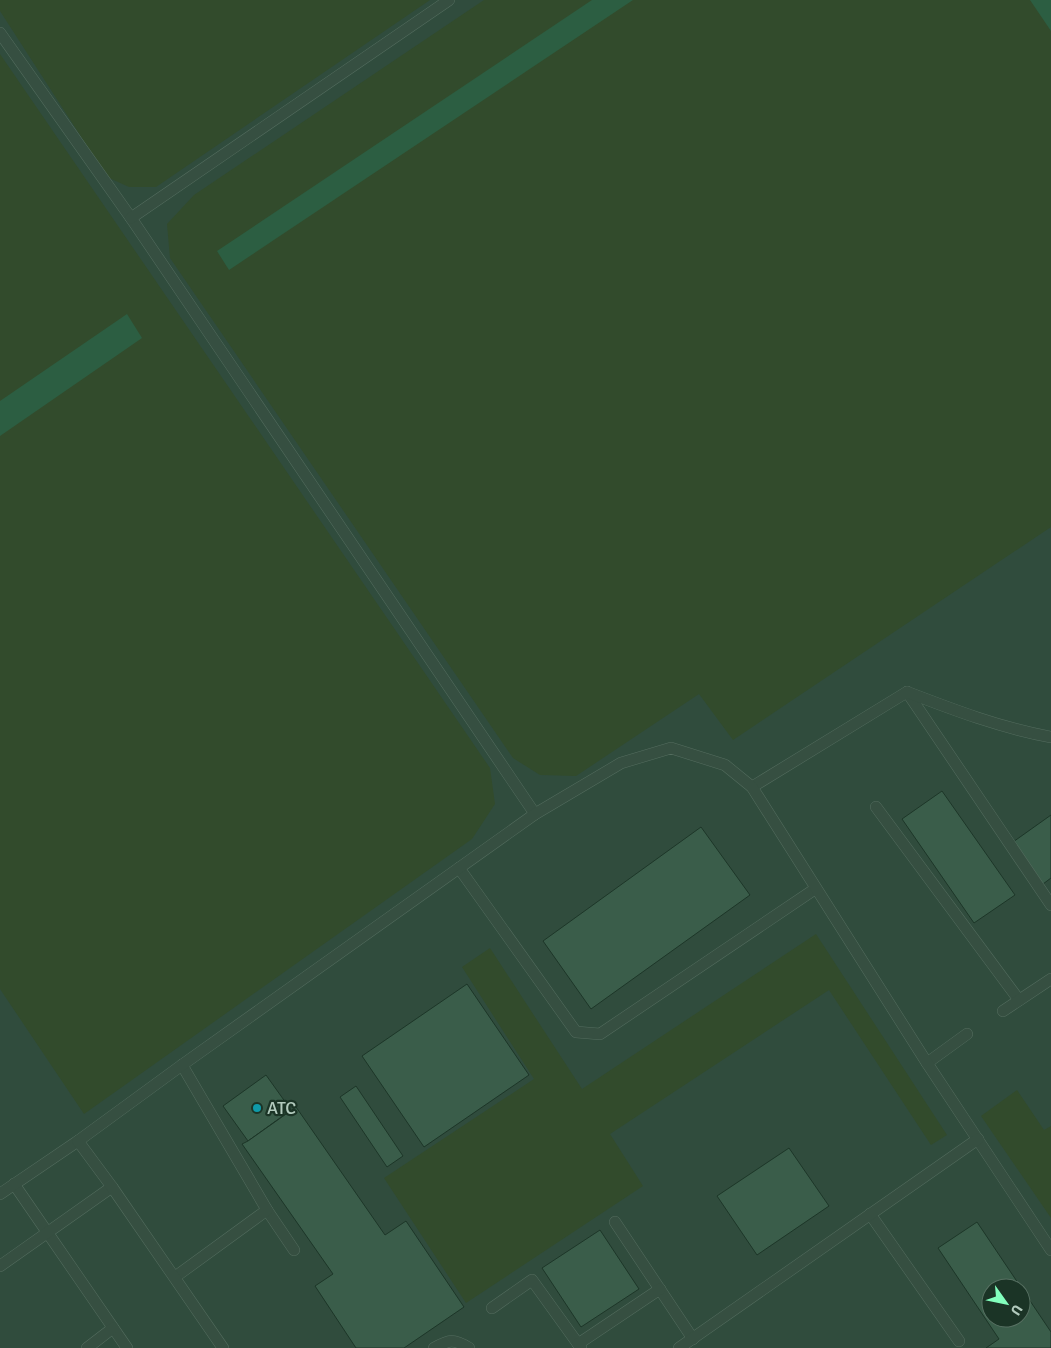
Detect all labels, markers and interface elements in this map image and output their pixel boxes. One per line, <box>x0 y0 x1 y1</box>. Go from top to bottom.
place label: ATC <box>267 1097 296 1119</box>
marker: ATC <box>251 1102 263 1114</box>
north arrow <box>981 1278 1031 1328</box>
text: U <box>1007 1301 1026 1318</box>

